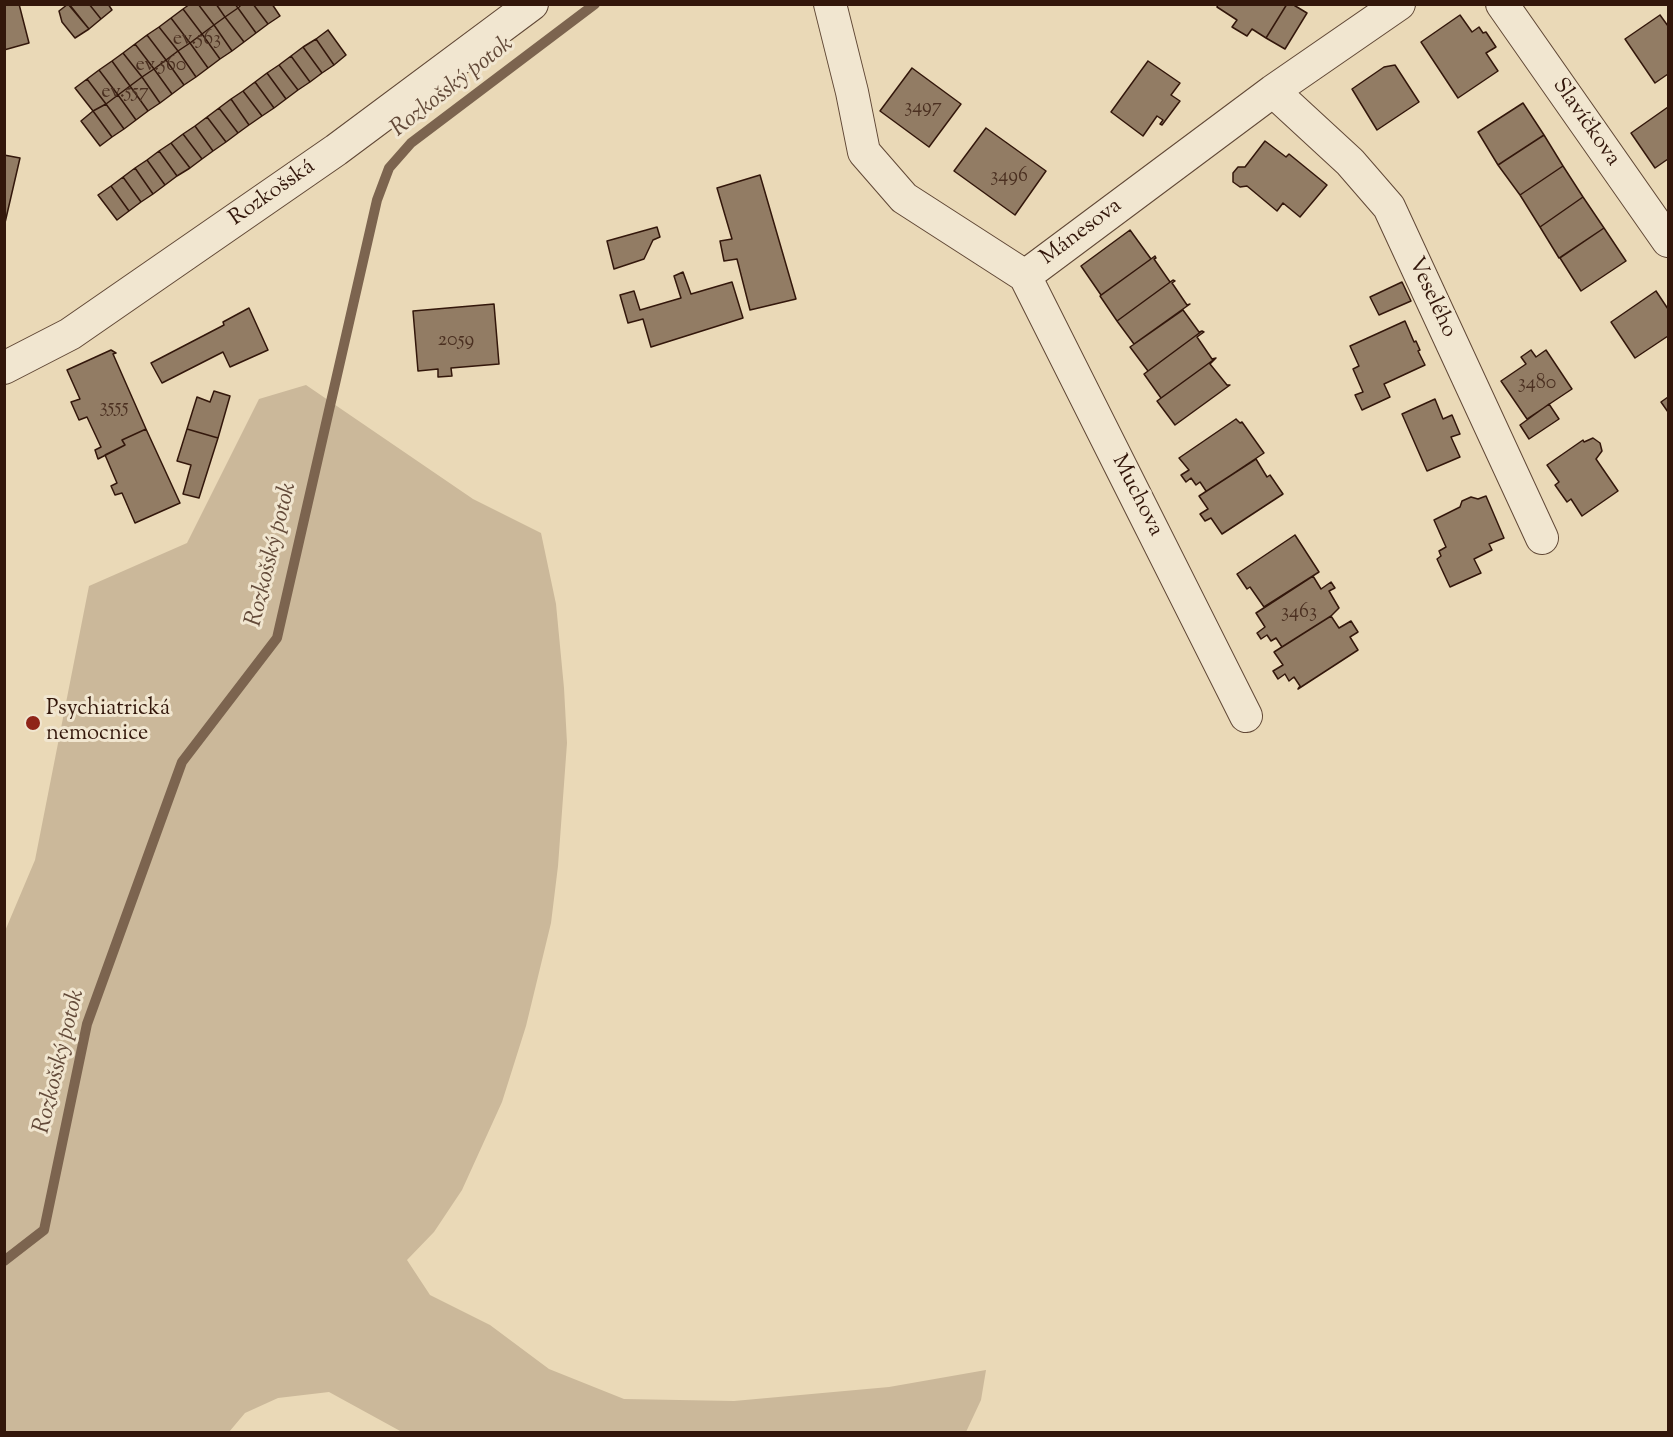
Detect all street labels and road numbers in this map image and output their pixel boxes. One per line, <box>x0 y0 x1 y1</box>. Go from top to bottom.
street label: Slavíčkova <box>1545 74 1625 172</box>
street label: Rozkošská <box>225 155 321 233</box>
street label: Mánesova <box>1036 194 1128 272</box>
street label: Veselého <box>1401 254 1461 342</box>
street label: Muchova <box>1104 451 1168 541</box>

